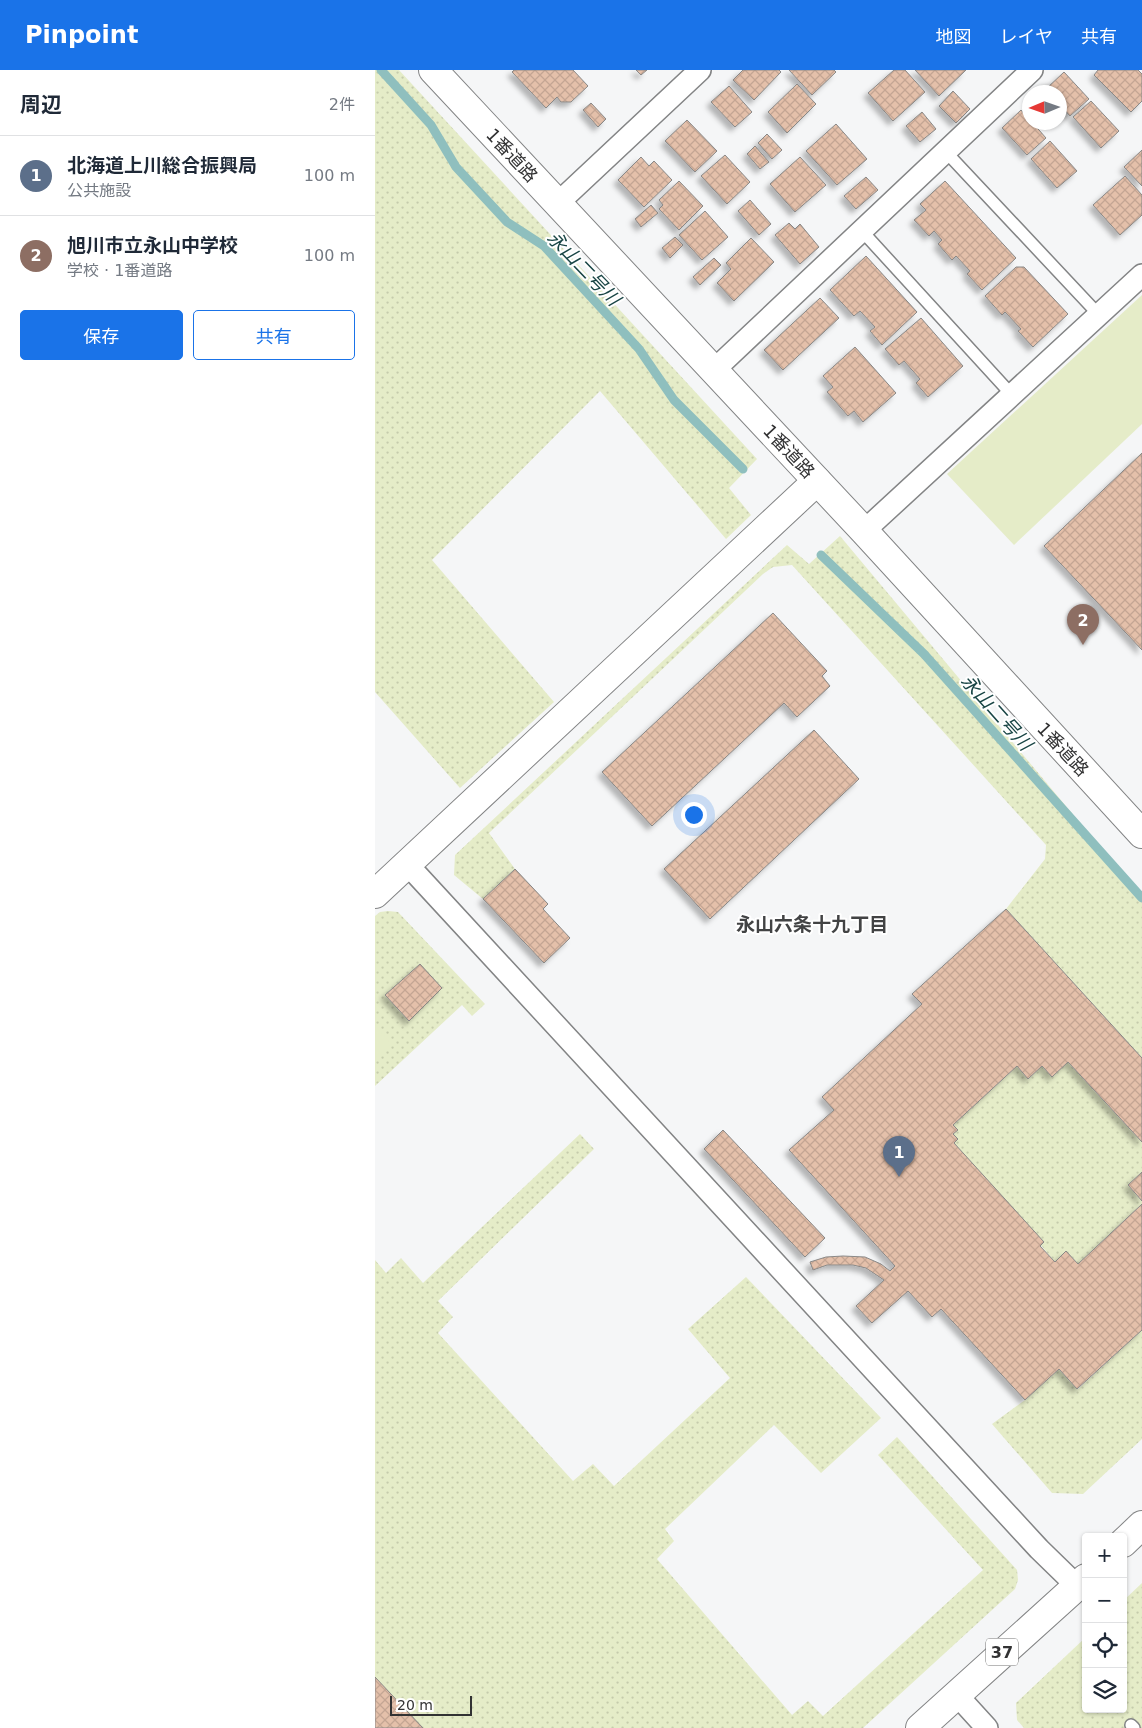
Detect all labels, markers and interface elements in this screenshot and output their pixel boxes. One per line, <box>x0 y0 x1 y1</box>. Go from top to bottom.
text: Pinpoint <box>25 21 138 49</box>
text: 地図 <box>936 26 972 47</box>
text: レイヤ <box>1000 26 1053 47</box>
text: 共有 <box>1081 26 1117 47</box>
north arrow <box>1022 85 1067 130</box>
text: 周辺 <box>20 93 62 117</box>
text: 2件 <box>329 95 355 114</box>
street label: 1番道路 <box>482 124 542 186</box>
text: 北海道上川総合振興局 <box>67 154 257 176</box>
text: 1 <box>30 166 42 185</box>
text: 100 m <box>304 166 355 185</box>
text: 公共施設 <box>67 181 131 200</box>
water label: 永山二号川 <box>543 226 626 311</box>
text: 旭川市立永山中学校 <box>67 234 238 256</box>
text: 2 <box>30 246 42 265</box>
text: 100 m <box>304 246 355 265</box>
text: 学校 · 1番道路 <box>67 261 172 280</box>
button: 保存 <box>20 310 183 360</box>
button: 共有 <box>193 310 355 360</box>
street label: 1番道路 <box>759 420 819 482</box>
pin: 2 <box>1067 604 1099 645</box>
water label: 永山二号川 <box>957 669 1038 756</box>
street label: 1番道路 <box>1033 718 1093 780</box>
your location <box>681 802 707 828</box>
district label: 永山六条十九丁目 <box>736 913 888 935</box>
pin: 1 <box>883 1136 915 1177</box>
map controls <box>1082 1533 1127 1713</box>
button: + <box>1082 1533 1127 1578</box>
button: − <box>1082 1578 1127 1623</box>
button: locate <box>1082 1623 1127 1668</box>
road number: 37 <box>986 1638 1018 1665</box>
button: layers <box>1082 1668 1127 1713</box>
scale bar <box>390 1693 473 1716</box>
text: 20 m <box>397 1697 433 1713</box>

